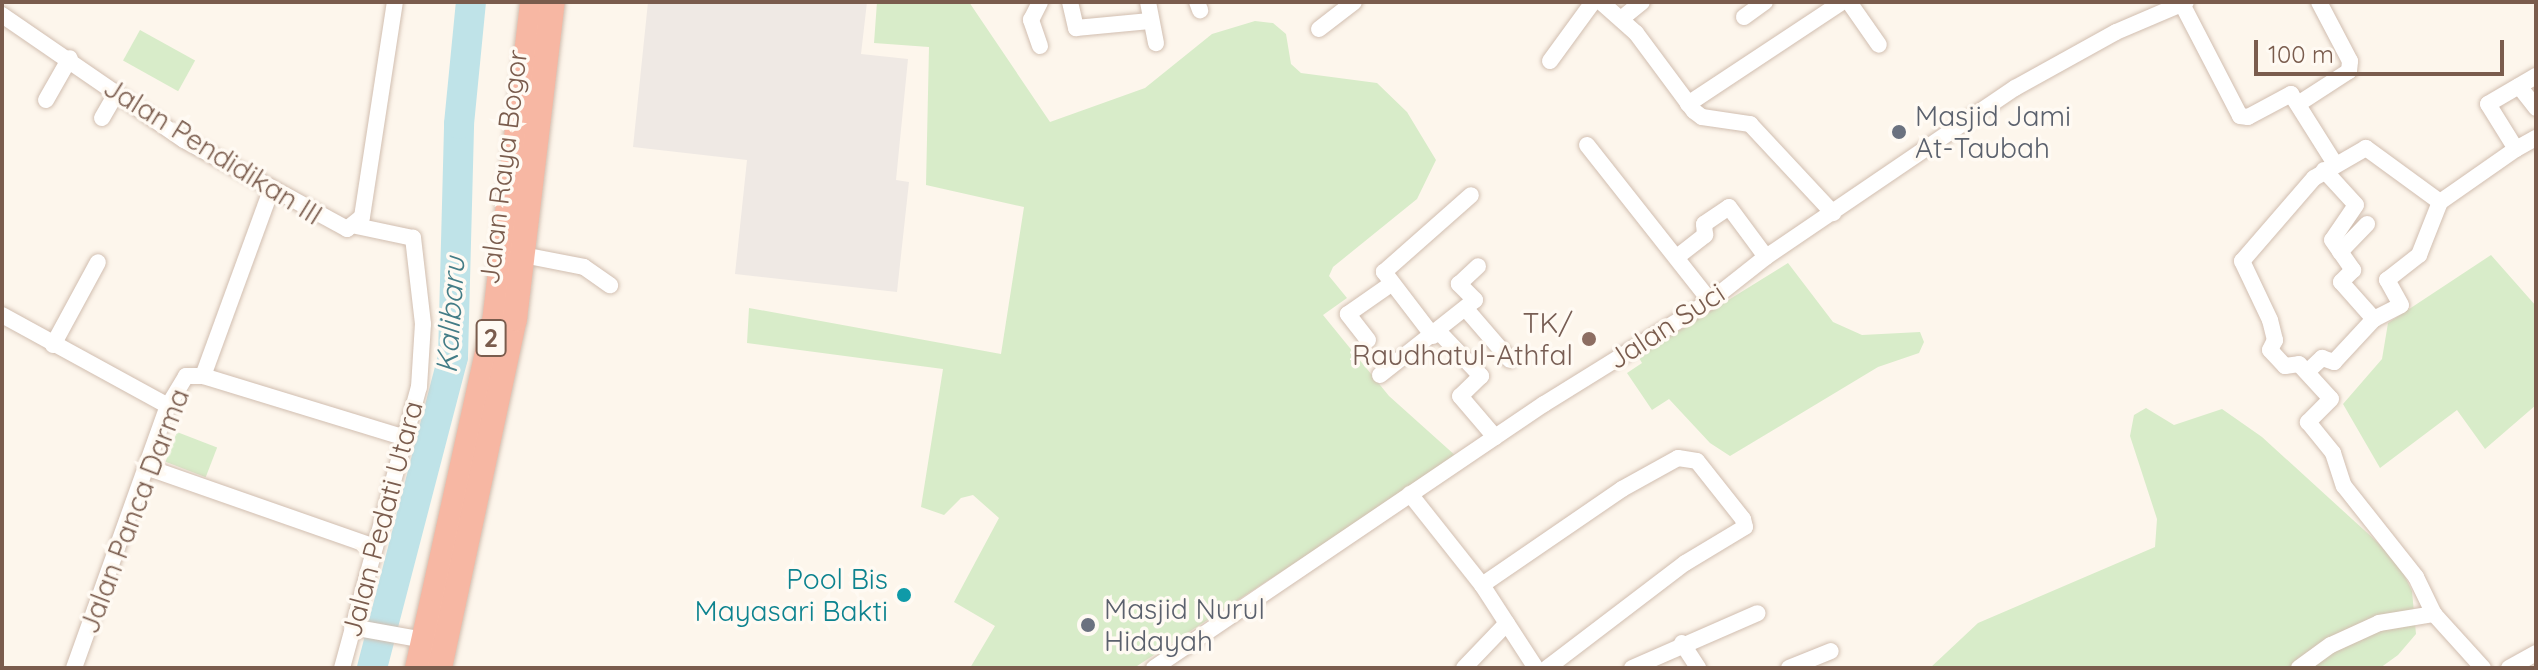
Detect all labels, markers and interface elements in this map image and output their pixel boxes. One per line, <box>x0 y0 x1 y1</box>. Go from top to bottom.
scale bar <box>2258 24 2508 74</box>
text: 100 m <box>2268 39 2334 69</box>
street label: Jalan Raya Bogor <box>472 48 534 286</box>
street label: Jalan Pendidikan III <box>98 70 328 232</box>
place label: Masjid Jami At-Taubah <box>1915 99 2071 165</box>
marker: Masjid Jami At-Taubah <box>1890 123 1908 141</box>
water label: Kalibaru <box>428 256 472 374</box>
street label: Jalan Suci <box>1601 276 1731 376</box>
place label: TK/ Raudhatul-Athfal <box>1352 306 1573 372</box>
road number: 2 <box>475 316 507 360</box>
marker: TK/ Raudhatul-Athfal <box>1580 330 1598 348</box>
street label: Jalan Panca Darma <box>72 384 196 638</box>
street label: Jalan Pedati Utara <box>334 397 430 641</box>
place label: Pool Bis Mayasari Bakti <box>695 562 888 628</box>
marker: Pool Bis Mayasari Bakti <box>895 586 913 604</box>
place label: Masjid Nurul Hidayah <box>1104 592 1265 658</box>
marker: Masjid Nurul Hidayah <box>1079 616 1097 634</box>

